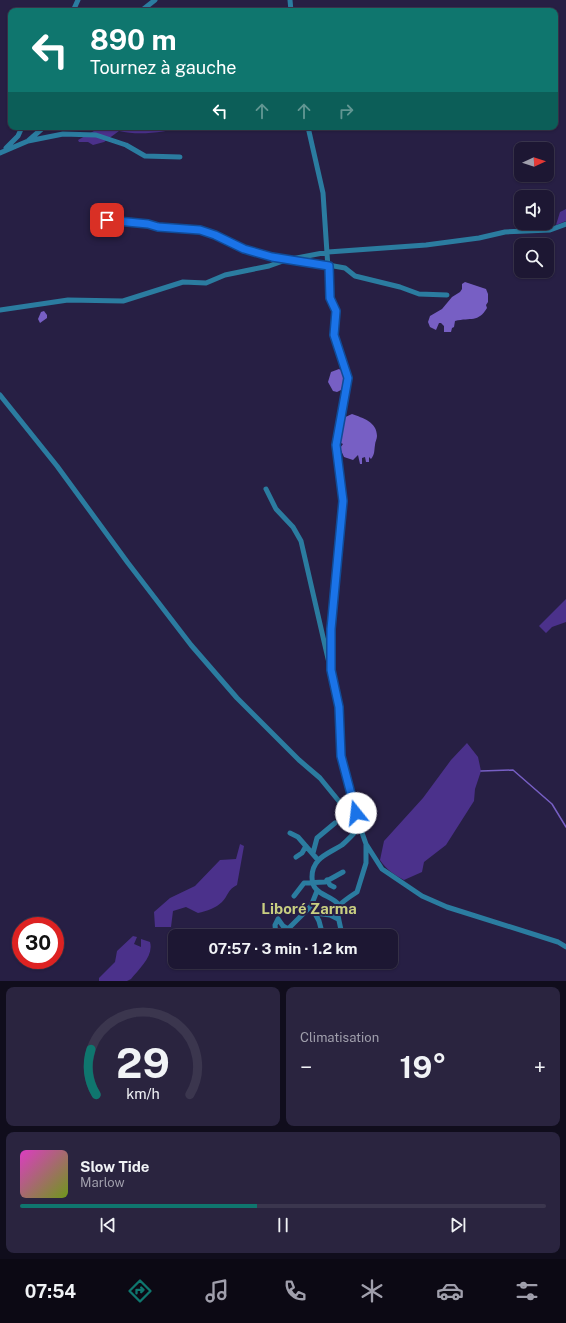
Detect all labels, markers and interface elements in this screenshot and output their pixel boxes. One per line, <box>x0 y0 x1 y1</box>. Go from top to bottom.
text: 890 m <box>90 23 177 56</box>
icon: left <box>24 24 76 76</box>
text: Tournez à gauche <box>90 57 237 78</box>
icon: left <box>209 100 231 122</box>
icon: ahead <box>251 100 273 122</box>
icon: ahead <box>293 100 315 122</box>
icon: right <box>335 100 357 122</box>
north arrow <box>514 142 554 182</box>
map controls <box>514 142 554 278</box>
button: sound <box>514 190 554 230</box>
pin <box>90 203 124 237</box>
icon: arrive <box>96 209 118 231</box>
button: search <box>514 238 554 278</box>
position arrow <box>335 792 377 834</box>
district label: Liboré Zarma <box>261 900 357 917</box>
speed limit sign: 30 <box>12 917 64 969</box>
text: 07:57 · 3 min · 1.2 km <box>208 940 358 957</box>
text: Climatisation <box>300 1030 379 1045</box>
text: 29 <box>116 1037 170 1086</box>
text: 19° <box>400 1049 446 1085</box>
text: − <box>300 1054 312 1080</box>
text: + <box>534 1054 546 1080</box>
text: km/h <box>126 1084 160 1101</box>
text: Slow Tide <box>80 1158 149 1175</box>
text: Marlow <box>80 1175 125 1190</box>
icon: previous <box>97 1214 119 1236</box>
icon: pause <box>272 1214 294 1236</box>
icon: next <box>447 1214 469 1236</box>
icon: directions <box>126 1277 154 1305</box>
icon: music <box>203 1277 231 1305</box>
icon: phone <box>281 1277 309 1305</box>
icon: climate <box>358 1277 386 1305</box>
icon: car <box>436 1277 464 1305</box>
icon: filters <box>513 1277 541 1305</box>
text: 07:54 <box>25 1281 76 1302</box>

